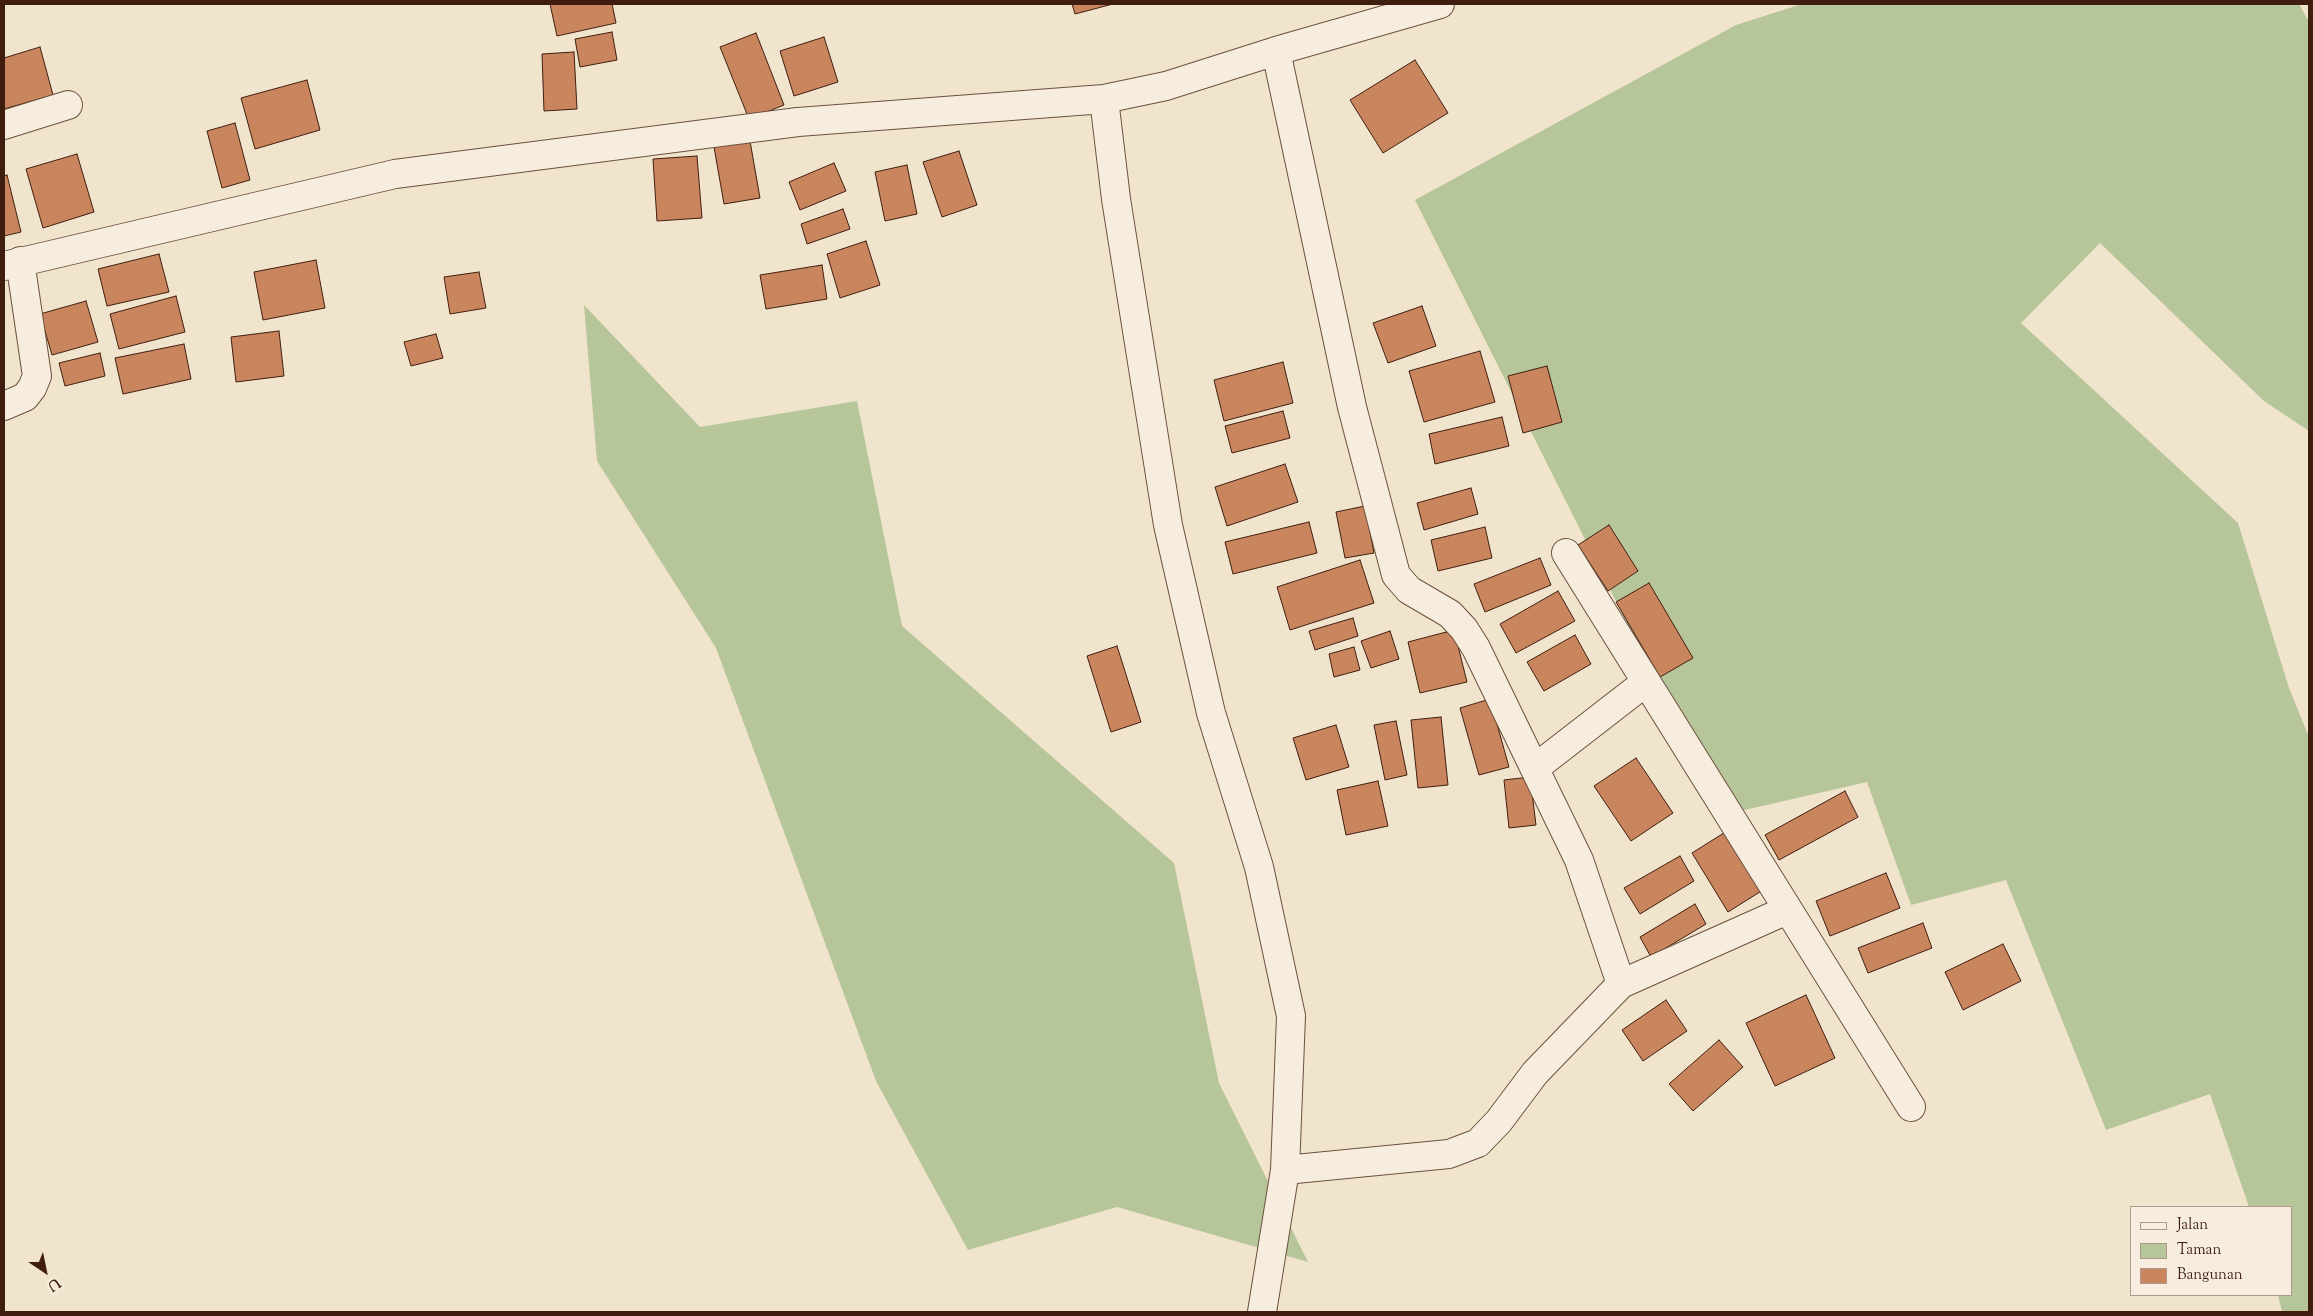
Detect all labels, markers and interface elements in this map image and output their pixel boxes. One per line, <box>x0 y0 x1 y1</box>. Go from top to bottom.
legend <box>2130 1206 2293 1296</box>
text: Jalan <box>2177 1215 2208 1236</box>
text: Taman <box>2177 1240 2221 1261</box>
north arrow <box>20 1246 70 1296</box>
text: Bangunan <box>2177 1265 2243 1286</box>
text: U <box>43 1272 64 1295</box>

